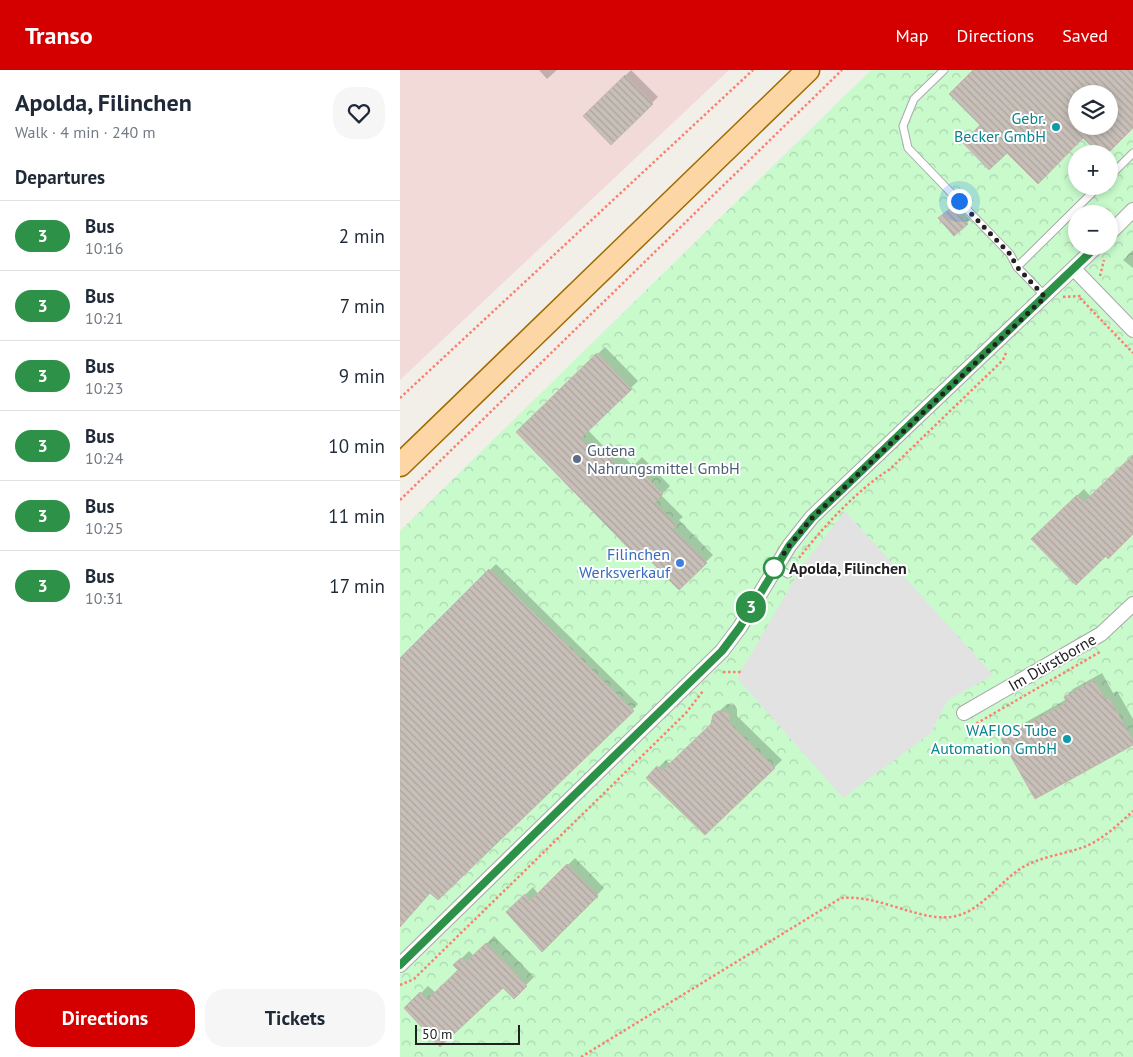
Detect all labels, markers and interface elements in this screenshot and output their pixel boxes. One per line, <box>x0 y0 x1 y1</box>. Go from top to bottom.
text: Transo <box>25 20 93 51</box>
text: Map <box>896 24 928 47</box>
text: Directions <box>956 24 1034 47</box>
text: Saved <box>1062 24 1108 47</box>
map controls <box>1068 85 1118 255</box>
button: layers <box>1068 85 1118 135</box>
text: Apolda, Filinchen <box>15 87 192 118</box>
button: heart <box>333 87 385 139</box>
place label: Gebr. Becker GmbH <box>954 108 1046 146</box>
marker: Gebr. Becker GmbH <box>1050 121 1062 133</box>
text: Walk · 4 min · 240 m <box>15 122 155 142</box>
button: + <box>1068 145 1118 195</box>
text: Departures <box>15 165 105 189</box>
your location <box>947 189 972 214</box>
button: − <box>1068 205 1118 255</box>
text: Bus <box>85 214 114 238</box>
text: 3 <box>37 224 48 247</box>
text: 2 min <box>339 224 385 248</box>
text: 10:16 <box>85 238 123 258</box>
text: Bus <box>85 284 114 308</box>
text: 3 <box>37 294 48 317</box>
text: 7 min <box>340 294 385 318</box>
text: 10:21 <box>85 308 123 328</box>
text: Bus <box>85 354 114 378</box>
text: 3 <box>37 364 48 387</box>
text: 9 min <box>339 364 385 388</box>
text: 10:23 <box>85 378 123 398</box>
text: Bus <box>85 424 114 448</box>
text: 3 <box>37 434 48 457</box>
text: 10 min <box>328 434 385 458</box>
place label: Gutena Nahrungsmittel GmbH <box>587 440 740 478</box>
text: 10:24 <box>85 448 123 468</box>
marker: Gutena Nahrungsmittel GmbH <box>571 453 583 465</box>
text: Bus <box>85 494 114 518</box>
text: 3 <box>37 504 48 527</box>
text: 11 min <box>328 504 385 528</box>
text: 10:25 <box>85 518 123 538</box>
place label: Filinchen Werksverkauf <box>579 544 671 582</box>
marker: Filinchen Werksverkauf <box>674 557 686 569</box>
marker: Apolda, Filinchen <box>763 557 785 579</box>
place label: Apolda, Filinchen <box>789 558 907 578</box>
text: Bus <box>85 564 114 588</box>
text: 3 <box>37 574 48 597</box>
text: 17 min <box>329 574 385 598</box>
text: 10:31 <box>85 588 123 608</box>
line badge: 3 <box>735 591 767 623</box>
text: 3 <box>746 595 756 618</box>
street label: Im Dürstborne <box>1004 629 1100 695</box>
place label: WAFIOS Tube Automation GmbH <box>931 720 1057 758</box>
marker: WAFIOS Tube Automation GmbH <box>1061 733 1073 745</box>
button: Directions <box>15 989 195 1047</box>
button: Tickets <box>205 989 385 1047</box>
scale bar <box>415 1022 520 1045</box>
text: 50 m <box>422 1025 452 1043</box>

